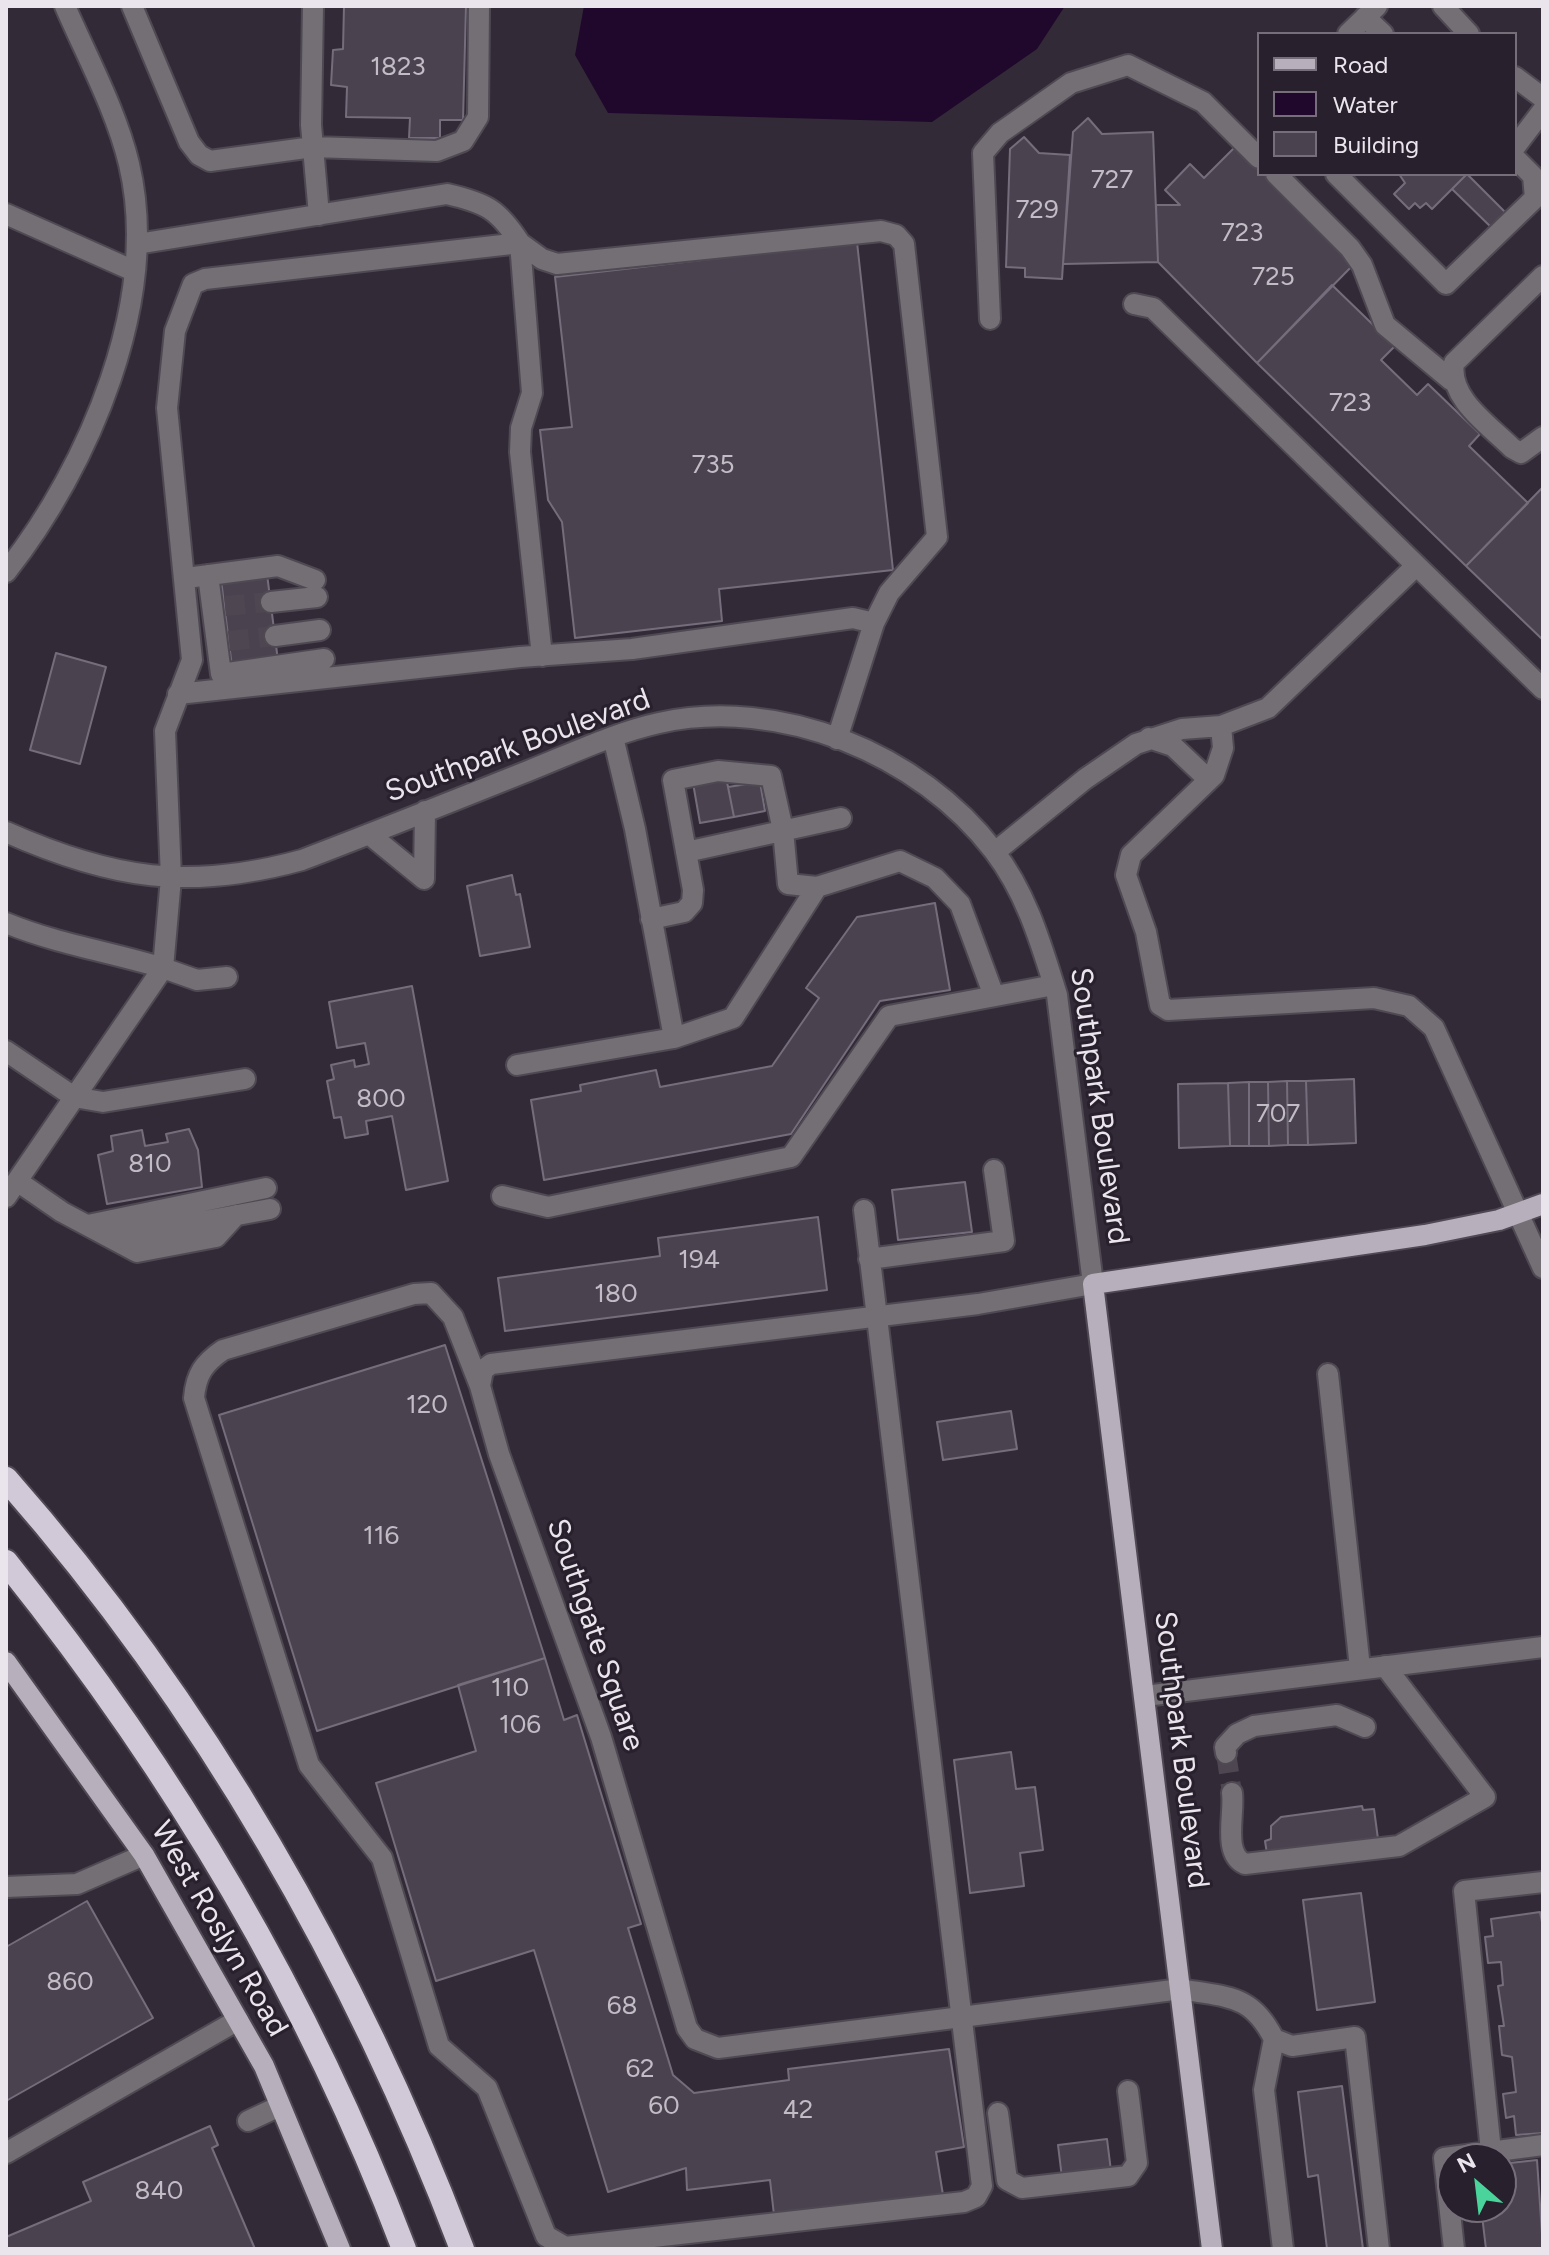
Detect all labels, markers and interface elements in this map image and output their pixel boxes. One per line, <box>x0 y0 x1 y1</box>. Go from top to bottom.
legend <box>1257 32 1517 176</box>
text: Road <box>1333 50 1388 79</box>
house number: 1823 <box>370 51 426 83</box>
text: Water <box>1333 90 1398 119</box>
text: Building <box>1333 130 1419 159</box>
house number: 727 <box>1091 164 1133 196</box>
house number: 729 <box>1015 194 1059 226</box>
house number: 723 <box>1221 217 1263 249</box>
house number: 725 <box>1251 261 1295 293</box>
house number: 723 <box>1329 387 1371 419</box>
house number: 735 <box>691 449 735 481</box>
street label: Southpark Boulevard <box>381 681 655 811</box>
street label: Southpark Boulevard <box>1062 965 1136 1247</box>
house number: 800 <box>356 1083 406 1115</box>
house number: 707 <box>1256 1098 1300 1130</box>
house number: 810 <box>128 1148 172 1180</box>
house number: 194 <box>678 1244 720 1276</box>
house number: 180 <box>594 1278 638 1310</box>
house number: 120 <box>406 1389 448 1421</box>
street label: Southgate Square <box>538 1514 652 1756</box>
house number: 116 <box>363 1520 399 1552</box>
street label: Southpark Boulevard <box>1146 1609 1216 1891</box>
house number: 110 <box>491 1672 529 1704</box>
house number: 106 <box>499 1709 541 1741</box>
street label: West Roslyn Road <box>143 1815 295 2043</box>
house number: 860 <box>46 1966 94 1998</box>
house number: 68 <box>607 1990 637 2022</box>
house number: 62 <box>625 2053 655 2085</box>
house number: 60 <box>648 2090 680 2122</box>
house number: 42 <box>783 2094 813 2126</box>
north arrow <box>1437 2143 1517 2223</box>
text: N <box>1453 2147 1480 2179</box>
house number: 840 <box>135 2175 183 2207</box>

